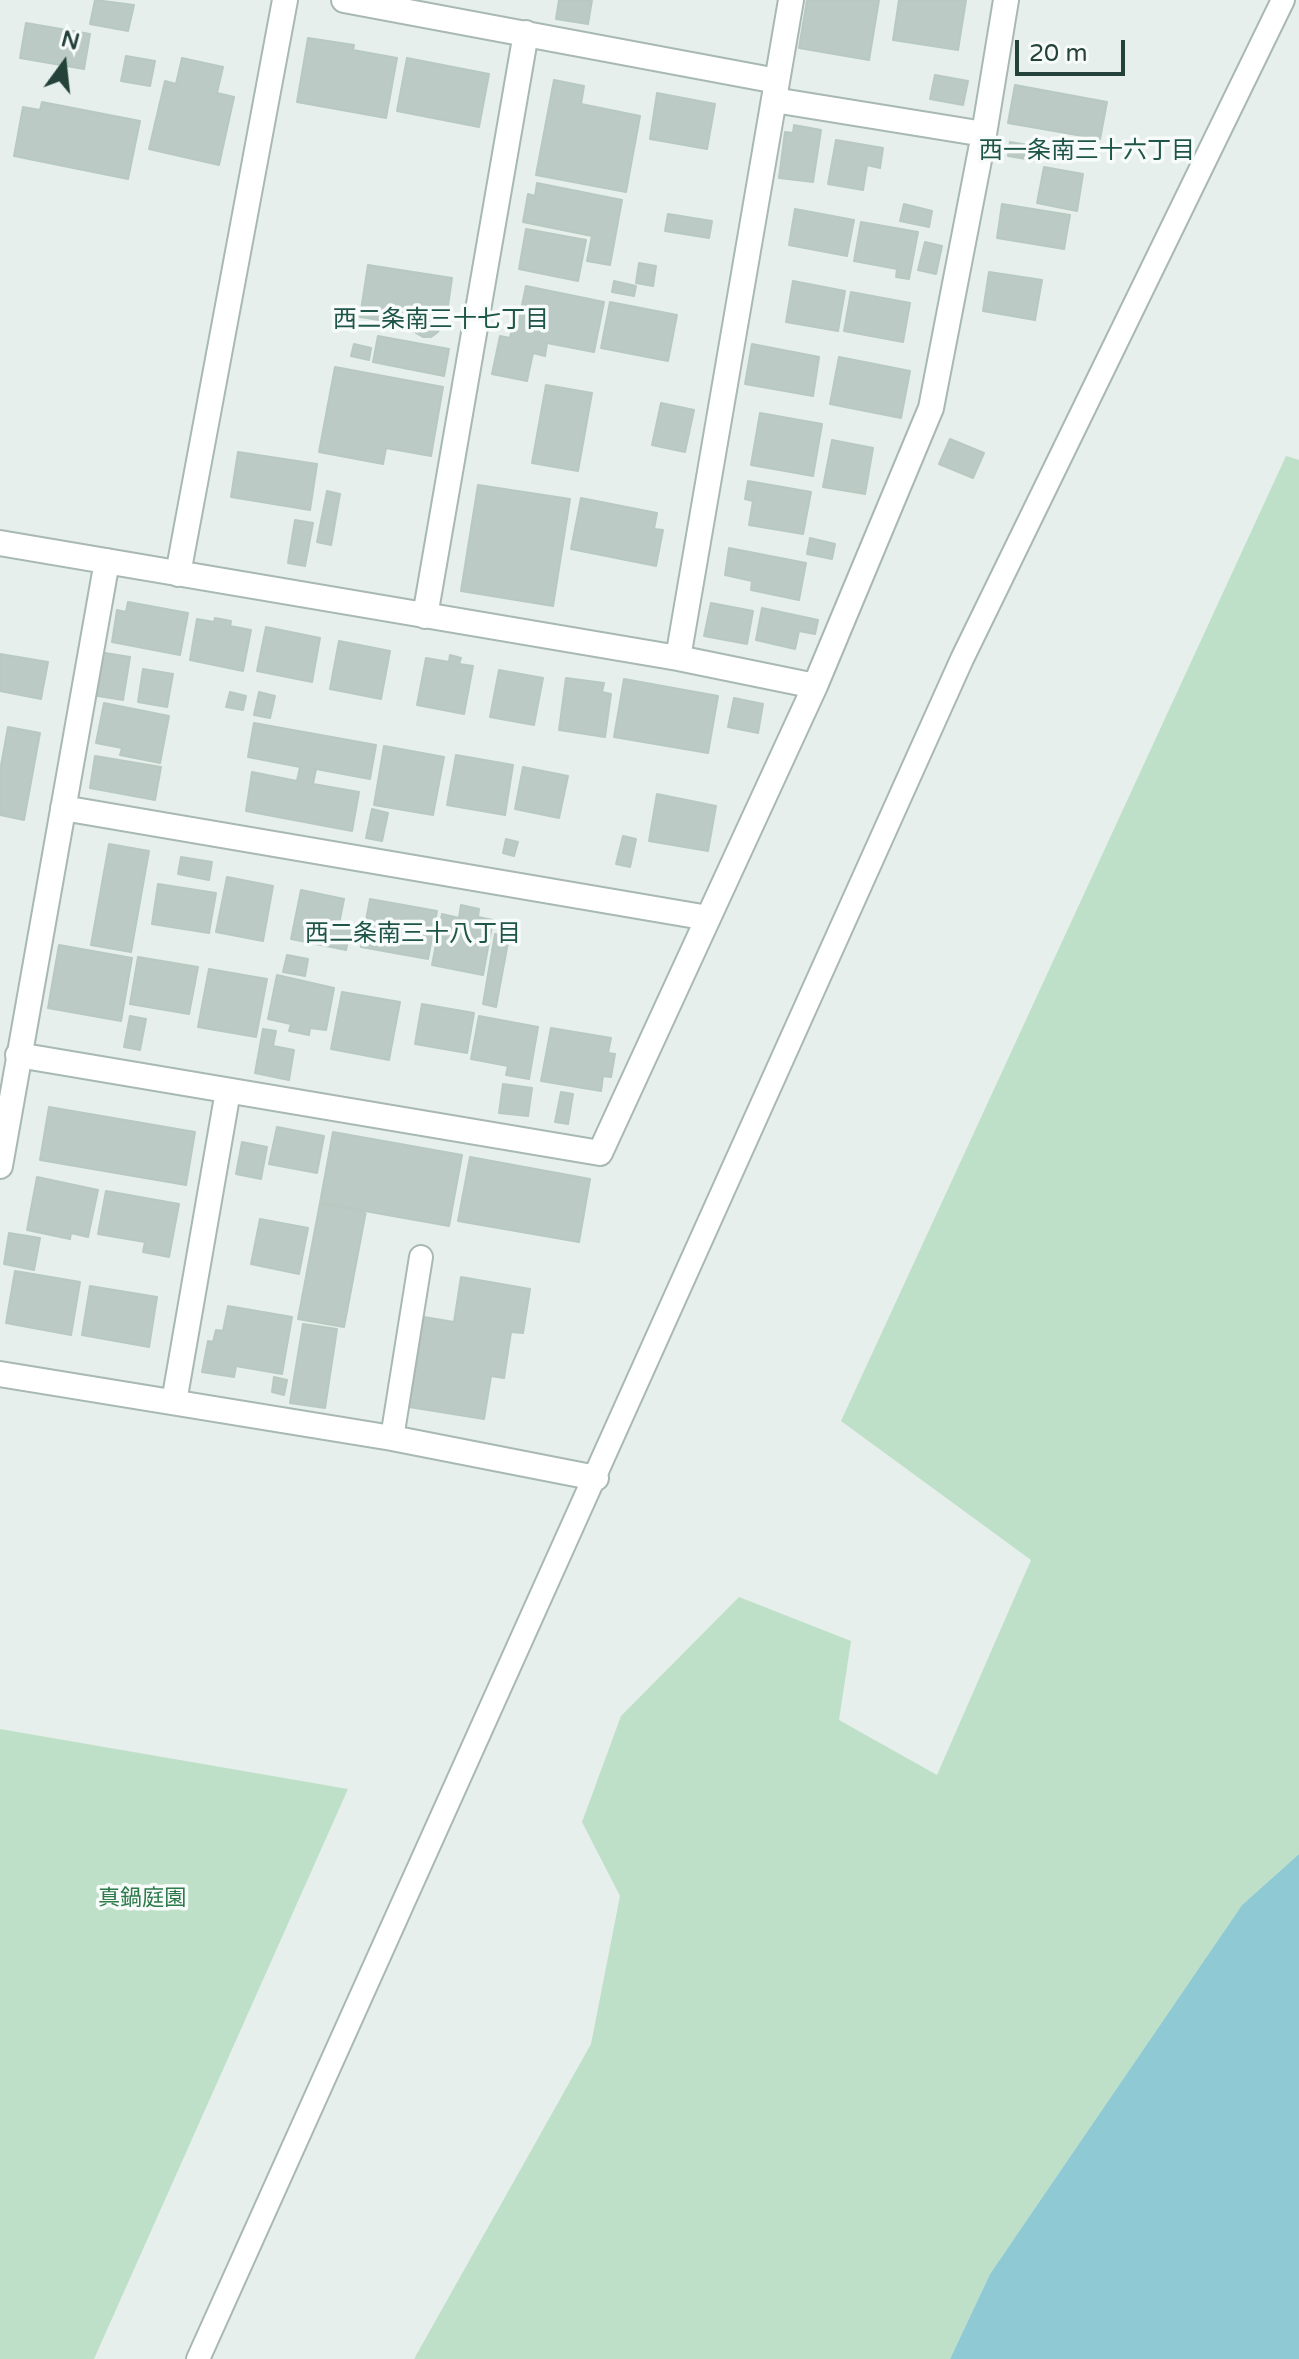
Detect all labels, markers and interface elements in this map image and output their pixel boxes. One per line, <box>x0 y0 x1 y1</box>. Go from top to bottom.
north arrow <box>24 24 104 104</box>
scale bar <box>1019 24 1129 74</box>
text: N <box>58 26 82 56</box>
text: 20 m <box>1029 39 1087 68</box>
district label: 西一条南三十六丁目 <box>979 138 1195 166</box>
district label: 西二条南三十七丁目 <box>333 307 549 335</box>
district label: 西二条南三十八丁目 <box>305 921 521 949</box>
park label: 真鍋庭園 <box>98 1886 186 1912</box>

